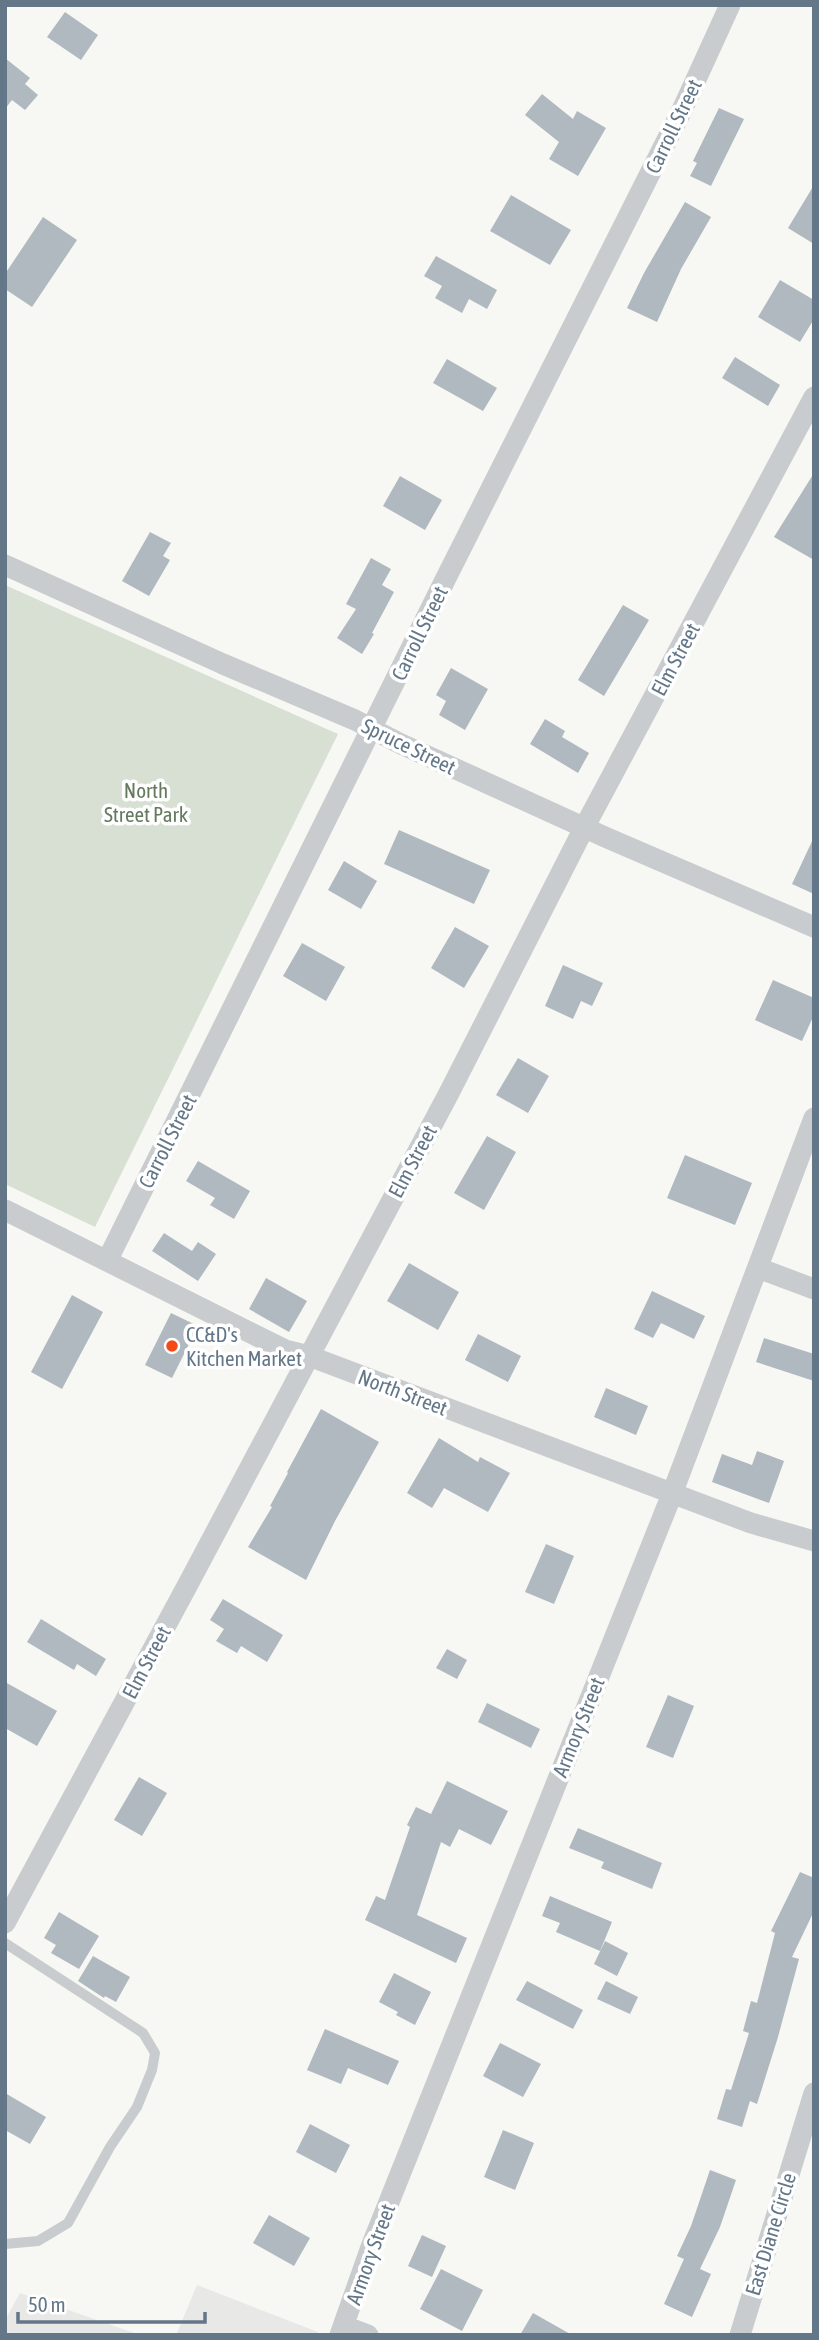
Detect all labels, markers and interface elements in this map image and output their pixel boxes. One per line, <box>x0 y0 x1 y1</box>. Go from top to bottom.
street label: Carroll Street <box>640 75 706 177</box>
street label: Carroll Street <box>386 582 452 684</box>
street label: Elm Street <box>646 619 704 699</box>
street label: Spruce Street <box>358 713 460 779</box>
park label: North Street Park <box>104 778 188 826</box>
street label: Carroll Street <box>133 1090 201 1192</box>
street label: Elm Street <box>383 1121 441 1201</box>
place label: CC&D's Kitchen Market <box>186 1322 302 1370</box>
marker: CC&D's Kitchen Market <box>164 1338 180 1354</box>
street label: North Street <box>355 1364 451 1420</box>
street label: Elm Street <box>117 1622 175 1702</box>
street label: Armory Street <box>547 1674 609 1780</box>
street label: East Diane Circle <box>740 2170 800 2298</box>
street label: Armory Street <box>341 2200 399 2308</box>
scale bar <box>18 2280 205 2324</box>
text: 50 m <box>28 2292 66 2316</box>

